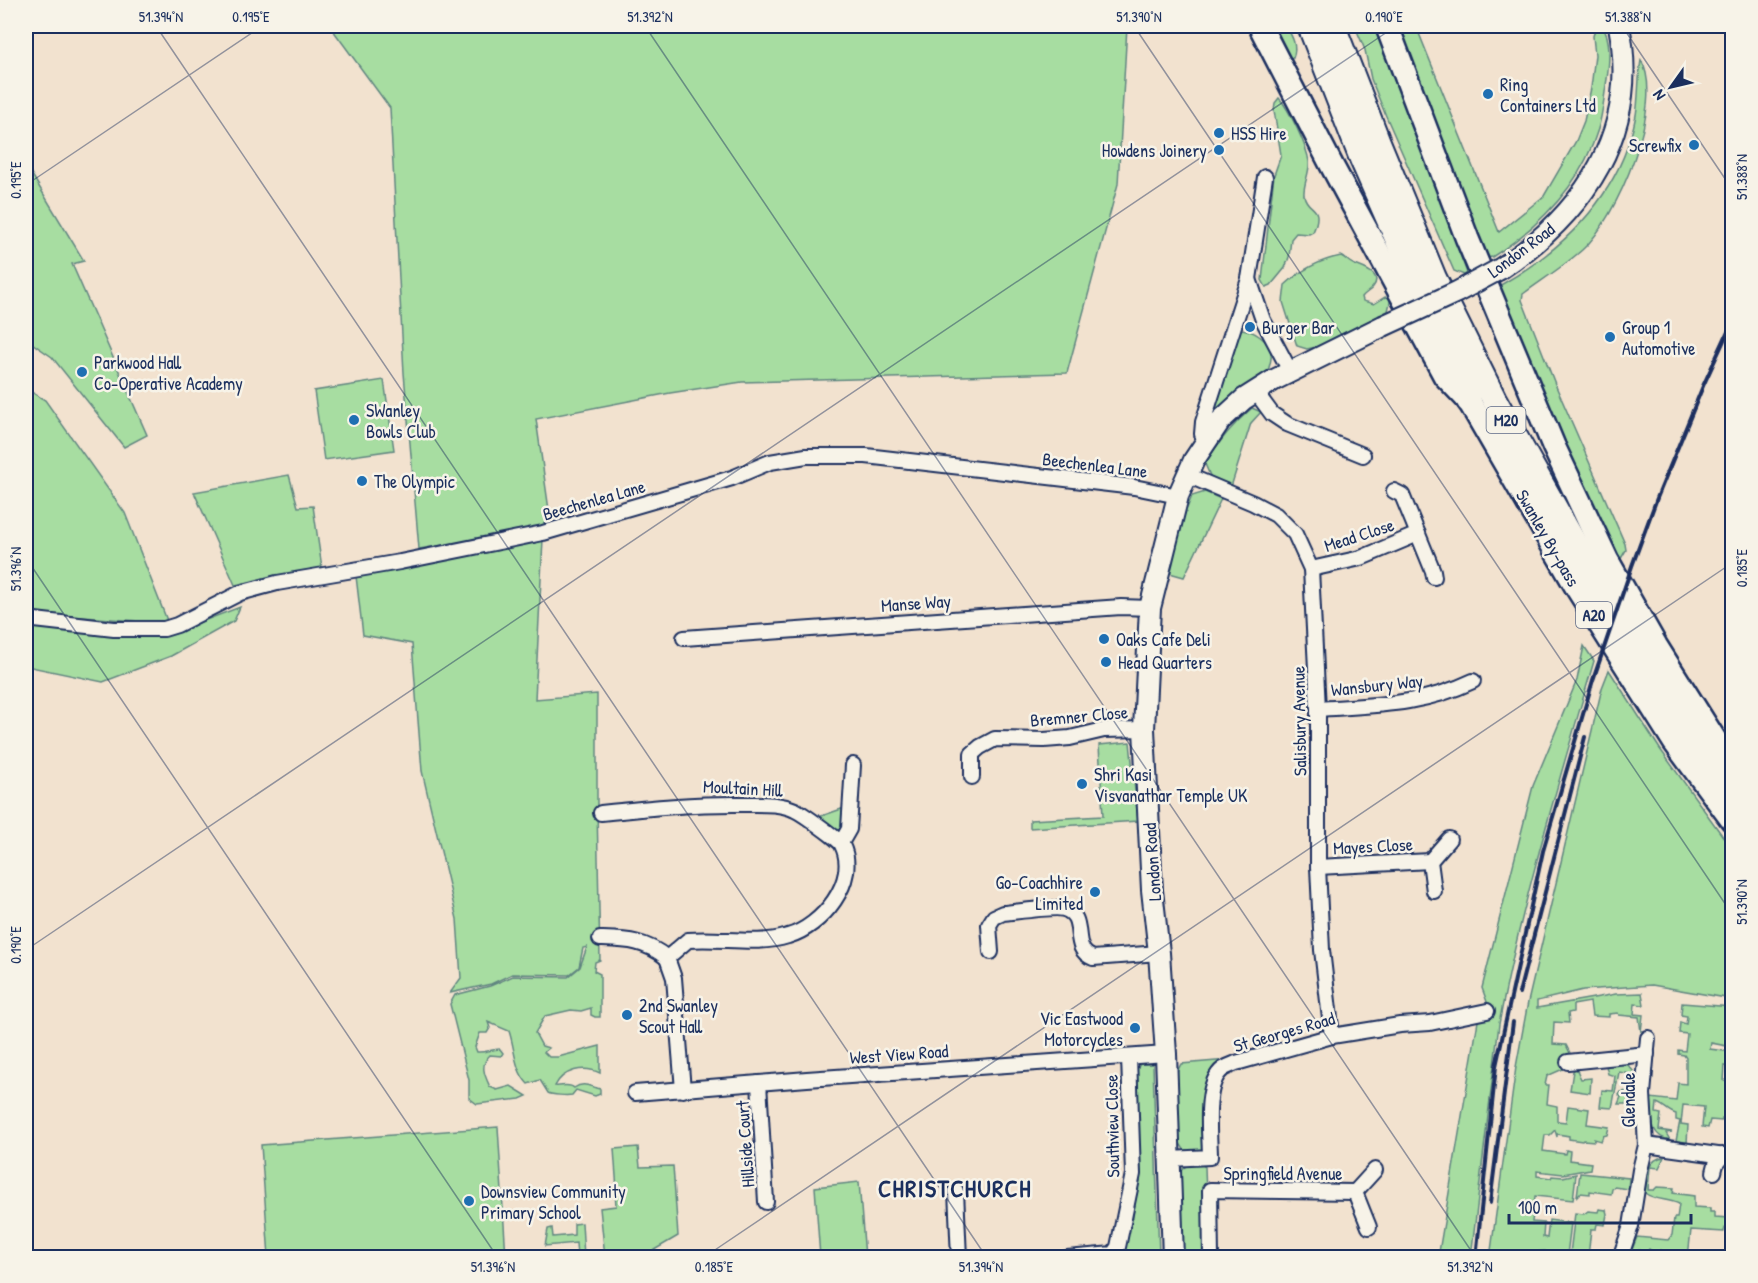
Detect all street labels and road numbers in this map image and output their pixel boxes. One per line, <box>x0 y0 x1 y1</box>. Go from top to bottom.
street label: London Road <box>1482 217 1560 283</box>
road number: M20 <box>1486 407 1526 433</box>
street label: Beechenlea Lane <box>1041 446 1149 484</box>
street label: Beechenlea Lane <box>540 473 648 527</box>
street label: Swanley By-pass <box>1510 485 1586 591</box>
street label: Mead Close <box>1321 512 1397 558</box>
street label: Manse Way <box>880 588 952 618</box>
road number: A20 <box>1576 602 1612 628</box>
street label: Salisbury Avenue <box>1286 666 1312 776</box>
street label: Wansbury Way <box>1330 668 1425 702</box>
street label: Bremner Close <box>1029 699 1129 733</box>
street label: Moultain Hill <box>703 773 784 803</box>
street label: London Road <box>1137 822 1167 902</box>
street label: Mayes Close <box>1333 831 1413 861</box>
street label: St Georges Road <box>1230 1006 1338 1058</box>
street label: West View Road <box>849 1038 949 1070</box>
street label: Glendale <box>1616 1073 1641 1127</box>
street label: Southview Close <box>1099 1074 1125 1178</box>
street label: Hillside Court <box>729 1099 761 1188</box>
street label: Springfield Avenue <box>1223 1161 1343 1186</box>

